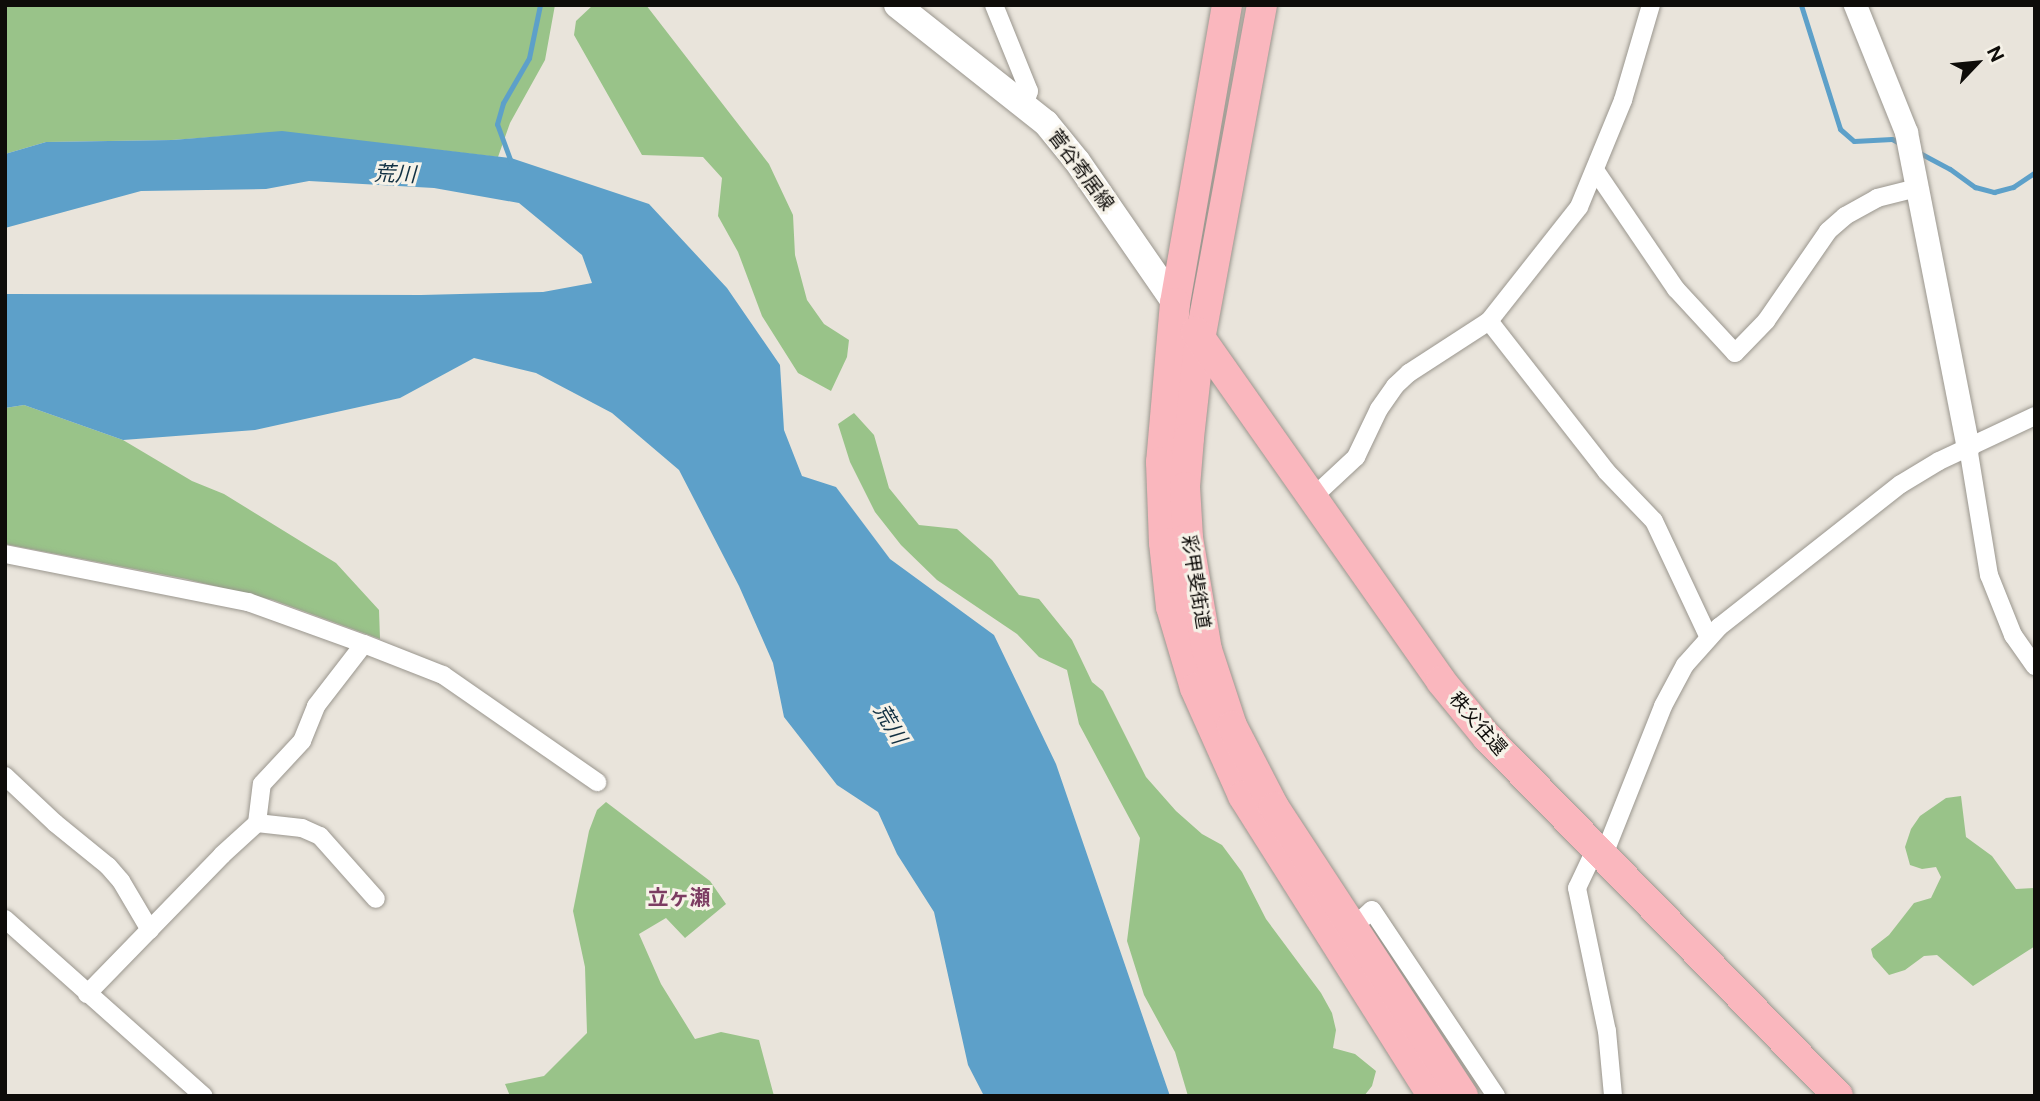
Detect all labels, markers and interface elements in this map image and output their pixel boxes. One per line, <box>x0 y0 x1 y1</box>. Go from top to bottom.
north arrow <box>1942 28 2012 98</box>
text: N <box>1983 42 2009 65</box>
street label: 菅谷寄居線 <box>1043 125 1119 215</box>
water label: 荒川 <box>374 161 416 187</box>
street label: 彩甲斐街道 <box>1177 533 1215 631</box>
street label: 秩父往還 <box>1444 688 1512 760</box>
water label: 荒川 <box>868 700 912 748</box>
district label: 立ヶ瀬 <box>648 885 710 911</box>

